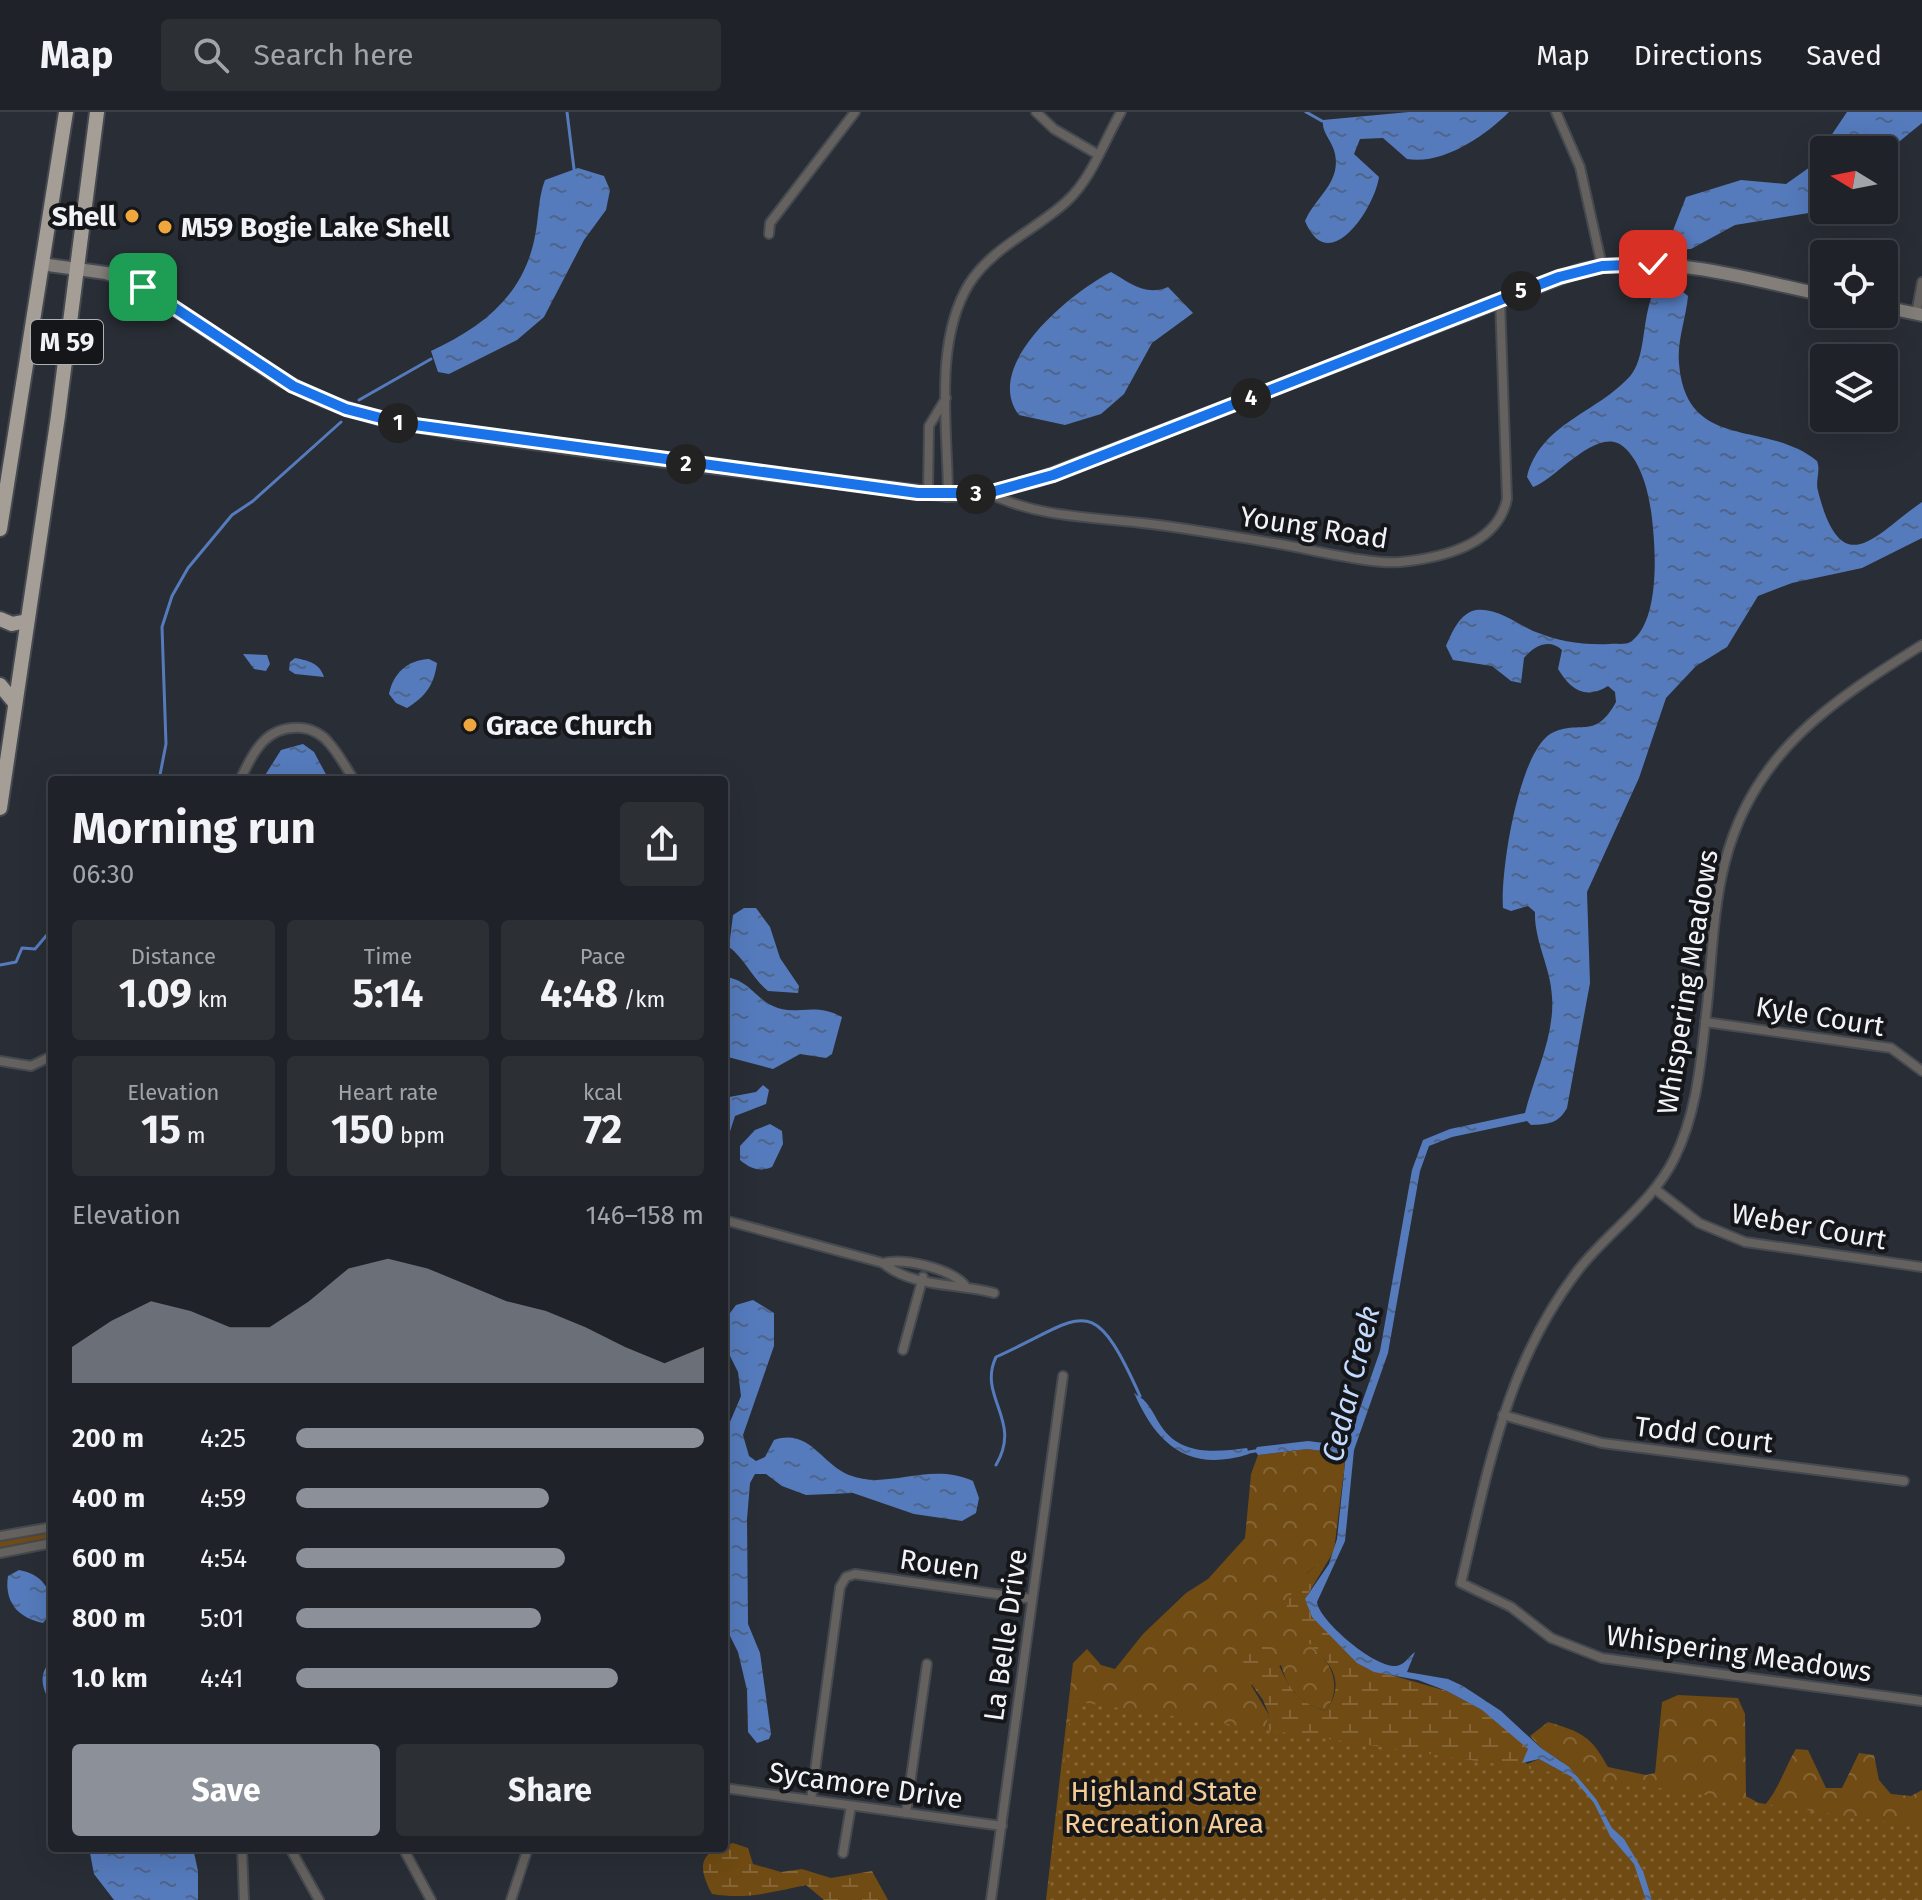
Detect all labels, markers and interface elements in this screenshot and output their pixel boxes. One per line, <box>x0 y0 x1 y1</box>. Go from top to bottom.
search box <box>161 19 721 91</box>
text: Map <box>40 32 113 78</box>
icon: search <box>189 33 233 77</box>
text: Search here <box>253 37 414 73</box>
text: Map <box>1536 39 1590 72</box>
text: Directions <box>1634 39 1762 72</box>
text: Saved <box>1806 39 1882 72</box>
north arrow <box>1810 136 1898 224</box>
map controls <box>1810 136 1898 432</box>
place label: Shell <box>52 200 117 233</box>
marker: Shell <box>123 207 141 225</box>
place label: M59 Bogie Lake Shell <box>181 211 451 244</box>
marker: M59 Bogie Lake Shell <box>156 218 174 236</box>
pin <box>1619 230 1687 298</box>
button: locate <box>1810 240 1898 328</box>
icon: check <box>1631 242 1675 286</box>
pin <box>109 253 177 321</box>
icon: arrive <box>121 265 165 309</box>
pin: 5 <box>1501 271 1541 311</box>
text: 5 <box>1515 277 1527 304</box>
road number: M 59 <box>31 320 103 364</box>
button: layers <box>1810 344 1898 432</box>
pin: 4 <box>1231 378 1271 418</box>
text: 4 <box>1245 384 1257 411</box>
pin: 1 <box>378 403 418 443</box>
text: 1 <box>393 409 403 436</box>
pin: 2 <box>666 444 706 484</box>
text: 2 <box>680 450 692 477</box>
pin: 3 <box>956 474 996 514</box>
text: 3 <box>970 480 982 507</box>
street label: Young Road <box>1238 500 1390 555</box>
place label: Grace Church <box>486 709 653 742</box>
marker: Grace Church <box>461 716 479 734</box>
text: Morning run <box>72 802 316 855</box>
button: share <box>620 802 704 886</box>
street label: Whispering Meadows <box>1650 847 1725 1117</box>
text: 06:30 <box>72 859 134 890</box>
text: Distance <box>131 943 216 970</box>
text: Time <box>364 943 412 970</box>
text: Pace <box>580 943 625 970</box>
text: 1.09 <box>119 970 192 1018</box>
text: 5:14 <box>353 970 423 1018</box>
text: 4:48 <box>540 970 618 1018</box>
text: km <box>192 986 228 1013</box>
text: /km <box>618 986 665 1013</box>
street label: Kyle Court <box>1753 990 1887 1043</box>
text: Elevation <box>127 1079 219 1106</box>
text: Heart rate <box>338 1079 438 1106</box>
text: kcal <box>583 1079 622 1106</box>
text: 15 <box>141 1106 181 1154</box>
text: 150 <box>331 1106 394 1154</box>
text: 72 <box>583 1106 622 1154</box>
text: m <box>181 1122 206 1149</box>
text: bpm <box>394 1122 445 1149</box>
street label: Weber Court <box>1729 1197 1890 1257</box>
text: Elevation <box>72 1200 181 1231</box>
text: 146–158 m <box>586 1200 704 1231</box>
water label: Cedar Creek <box>1314 1302 1388 1466</box>
street label: Todd Court <box>1633 1410 1776 1459</box>
text: 200 m <box>72 1423 144 1454</box>
text: 4:25 <box>200 1423 246 1454</box>
text: 400 m <box>72 1483 145 1514</box>
text: 4:59 <box>200 1483 246 1514</box>
text: 600 m <box>72 1543 145 1574</box>
text: 4:54 <box>200 1543 247 1574</box>
street label: Rouen <box>898 1543 982 1586</box>
street label: La Belle Drive <box>977 1547 1034 1723</box>
text: 800 m <box>72 1603 146 1634</box>
text: 5:01 <box>200 1603 244 1634</box>
street label: Whispering Meadows <box>1604 1619 1874 1688</box>
text: 1.0 km <box>72 1663 148 1694</box>
text: 4:41 <box>200 1663 244 1694</box>
button: Save <box>72 1744 380 1836</box>
button: Share <box>396 1744 704 1836</box>
street label: Sycamore Drive <box>767 1756 965 1815</box>
park label: Highland State Recreation Area <box>1064 1775 1264 1840</box>

